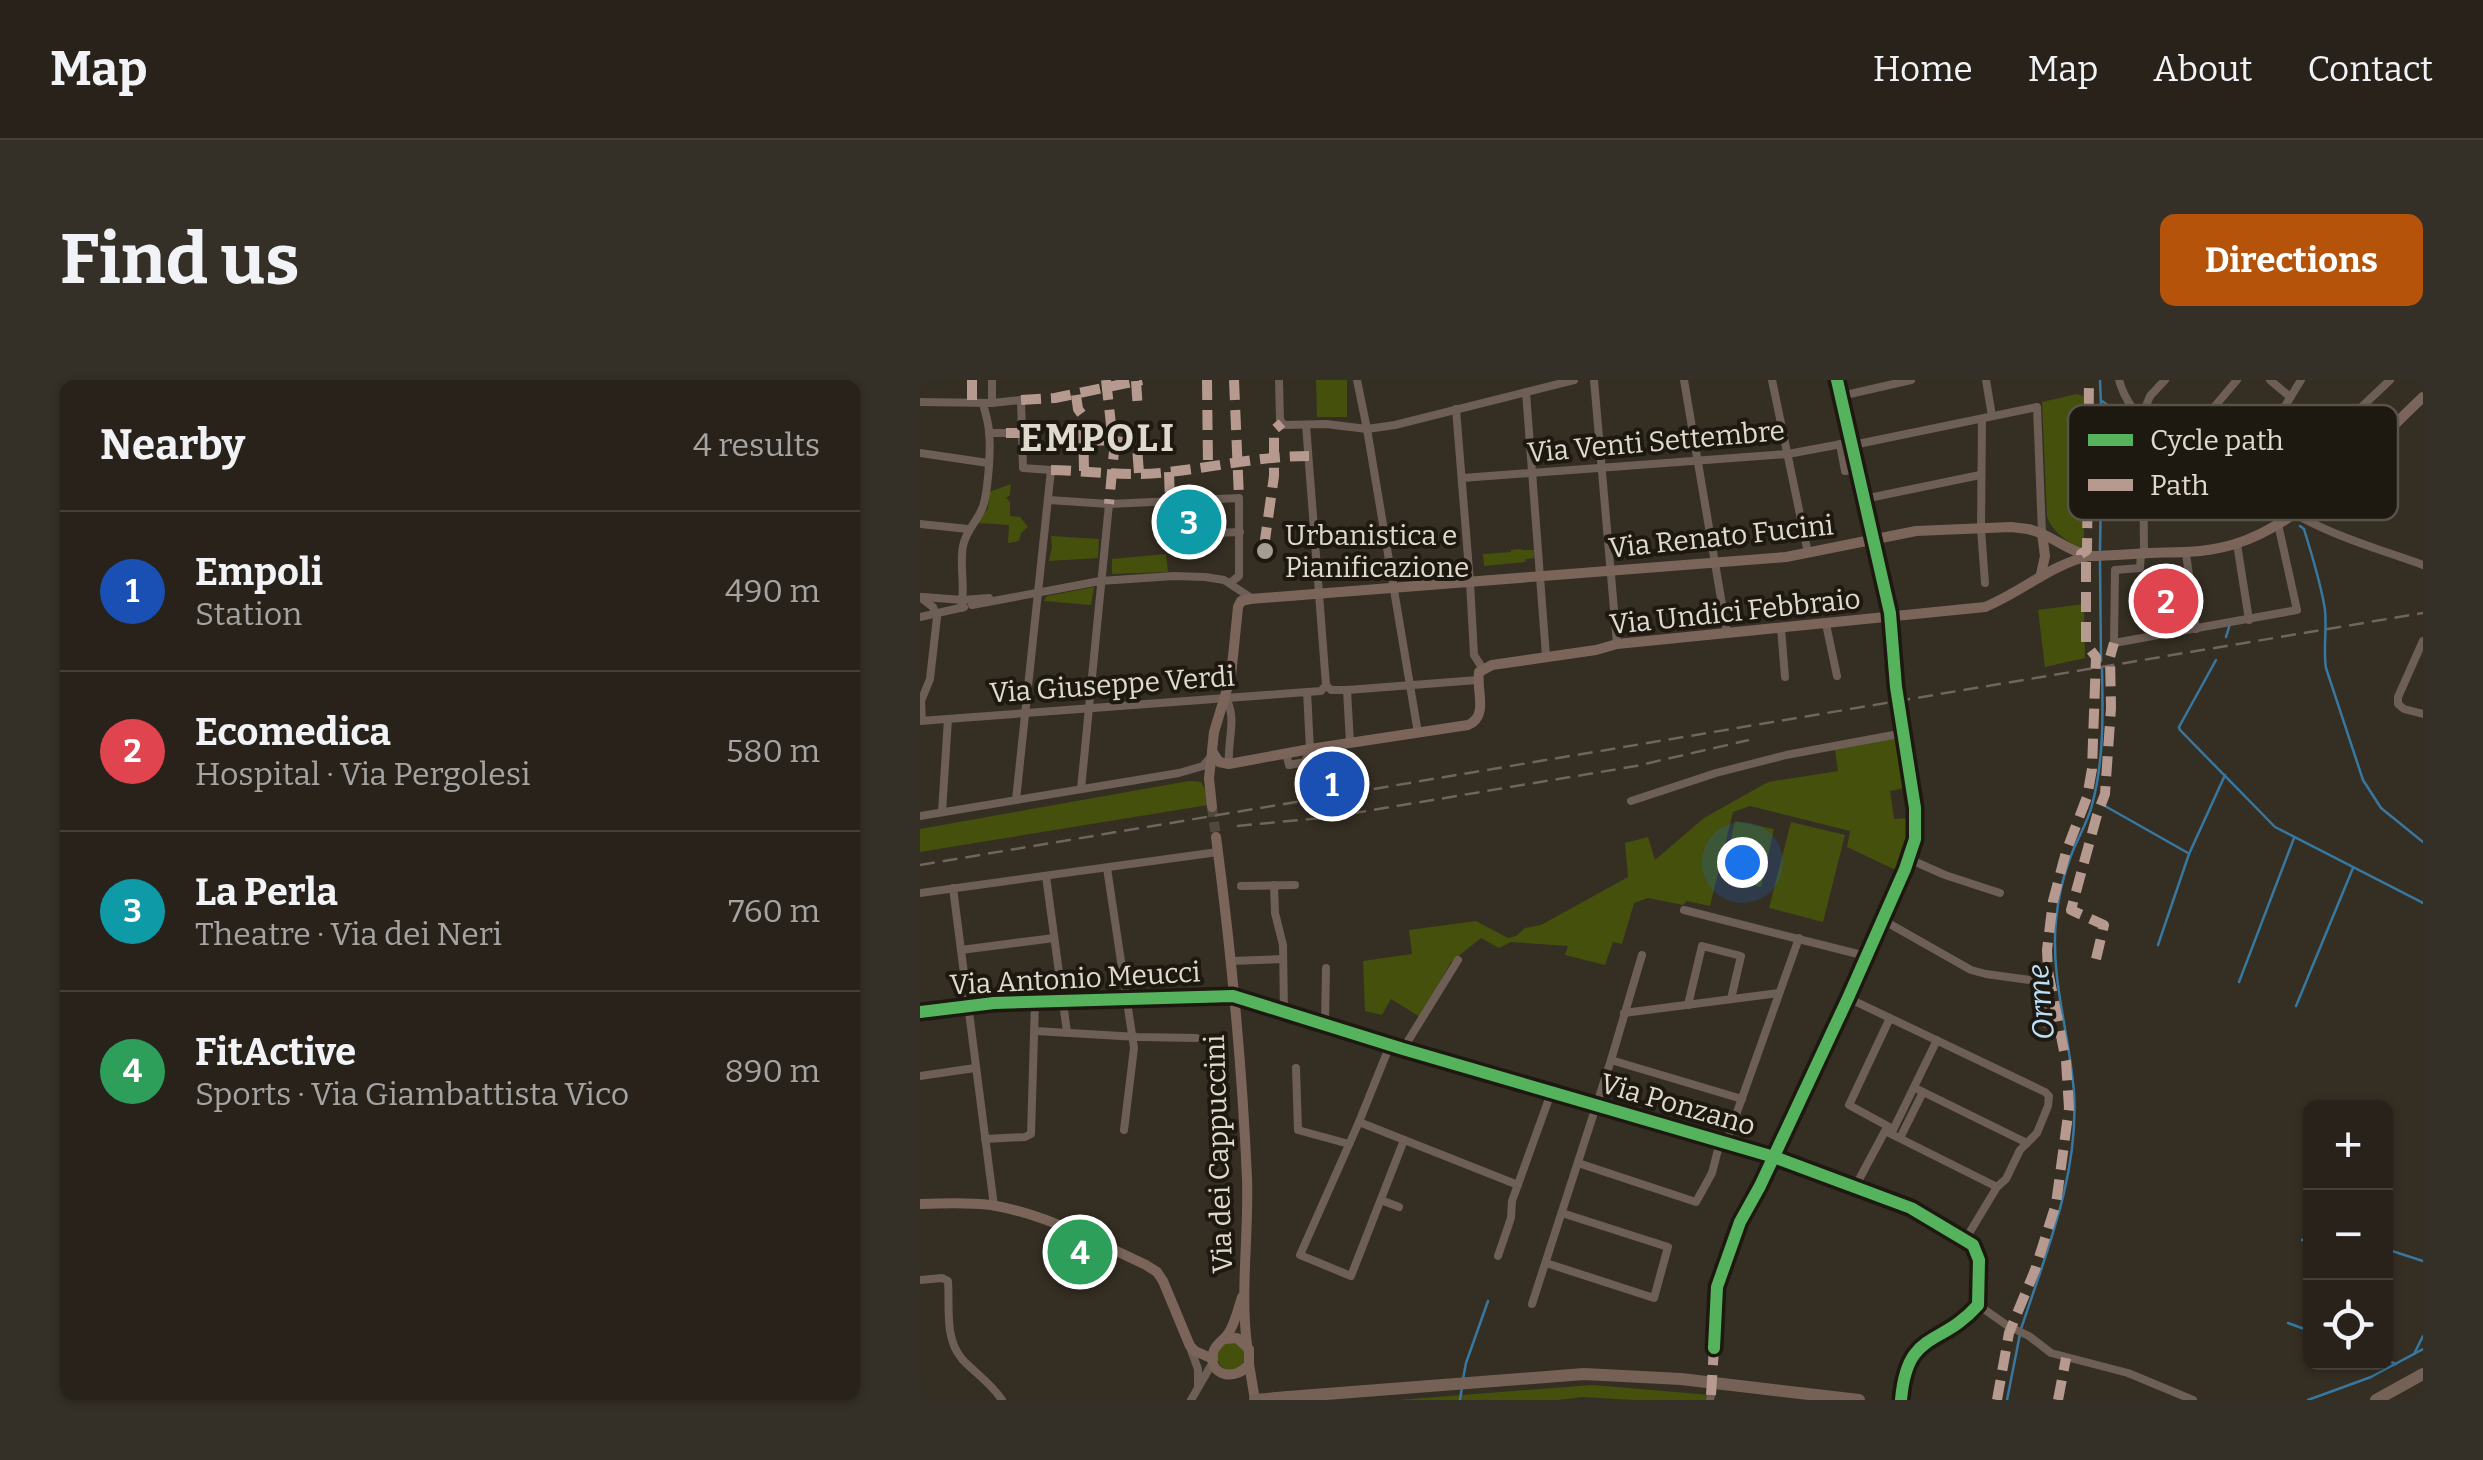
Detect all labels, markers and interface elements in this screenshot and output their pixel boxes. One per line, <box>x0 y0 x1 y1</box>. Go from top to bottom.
text: Map <box>50 40 147 98</box>
text: Home <box>1873 48 1973 90</box>
text: Map <box>2028 48 2098 90</box>
text: About <box>2153 48 2252 90</box>
text: Contact <box>2307 48 2433 90</box>
button: Directions <box>2160 214 2423 306</box>
text: Find us <box>60 218 300 302</box>
legend <box>2068 405 2398 520</box>
street label: Via Venti Settembre <box>1526 414 1786 469</box>
district label: EMPOLI <box>1019 415 1177 461</box>
text: Nearby <box>100 420 245 470</box>
text: Cycle path <box>2150 424 2284 457</box>
text: 4 results <box>693 426 820 464</box>
text: Path <box>2150 469 2209 502</box>
pin: 3 <box>1156 484 1222 560</box>
street label: Via Renato Fucini <box>1607 508 1835 565</box>
place label: Urbanistica e Pianificazione <box>1285 519 1469 584</box>
marker: Urbanistica e Pianificazione <box>1254 540 1276 562</box>
text: Empoli <box>195 549 323 595</box>
pin: 2 <box>2134 564 2198 638</box>
text: 1 <box>126 572 139 610</box>
text: 490 m <box>725 572 820 610</box>
street label: Via Undici Febbraio <box>1608 582 1862 641</box>
text: Station <box>195 595 302 633</box>
street label: Via Giuseppe Verdi <box>988 659 1236 710</box>
text: Ecomedica <box>195 709 391 755</box>
text: 2 <box>123 732 142 770</box>
text: 580 m <box>726 732 820 770</box>
pin: 1 <box>1300 746 1364 822</box>
text: Hospital · Via Pergolesi <box>195 755 531 793</box>
your location <box>1717 837 1768 888</box>
text: La Perla <box>195 869 338 915</box>
text: 3 <box>123 892 142 930</box>
text: 760 m <box>728 892 820 930</box>
text: Theatre · Via dei Neri <box>195 915 502 953</box>
street label: Via Antonio Meucci <box>949 955 1201 1002</box>
water label: Orme <box>2020 962 2062 1042</box>
text: FitActive <box>195 1029 356 1075</box>
street label: Via dei Cappuccini <box>1198 1034 1239 1274</box>
text: 4 <box>123 1052 142 1090</box>
text: 890 m <box>725 1052 820 1090</box>
street label: Via Ponzano <box>1597 1067 1759 1142</box>
text: Sports · Via Giambattista Vico <box>195 1075 629 1113</box>
map controls <box>2303 1100 2393 1370</box>
button: + <box>2303 1100 2393 1190</box>
button: − <box>2303 1190 2393 1280</box>
pin: 4 <box>1048 1214 1112 1290</box>
button: locate <box>2303 1280 2393 1370</box>

